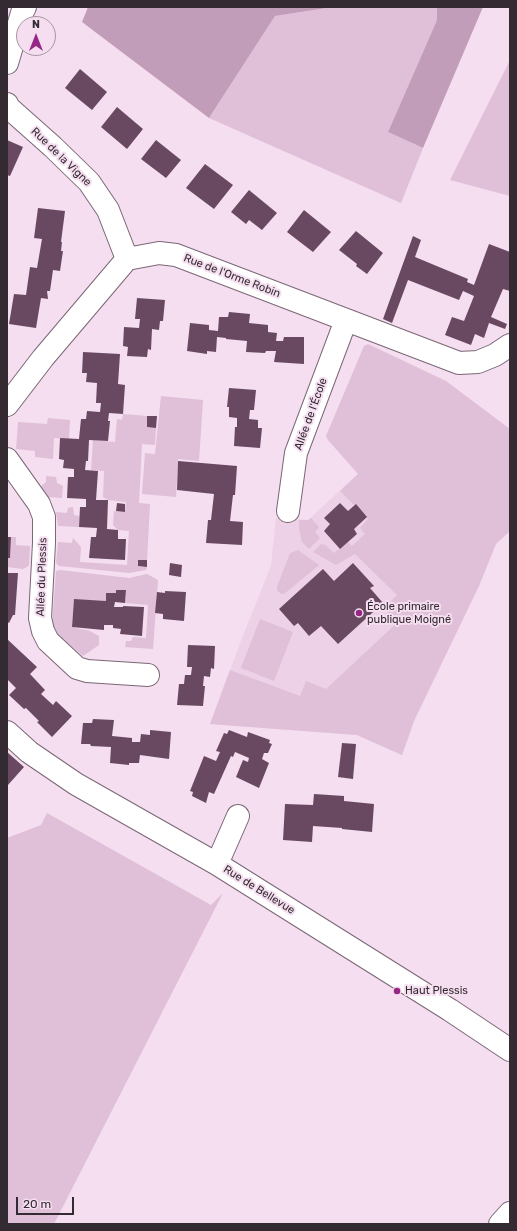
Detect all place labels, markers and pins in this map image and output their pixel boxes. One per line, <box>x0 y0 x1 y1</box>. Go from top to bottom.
place label: École primaire publique Moigné <box>367 600 451 626</box>
marker: École primaire publique Moigné <box>354 608 364 618</box>
place label: Haut Plessis <box>405 984 468 998</box>
marker: Haut Plessis <box>392 986 402 996</box>

